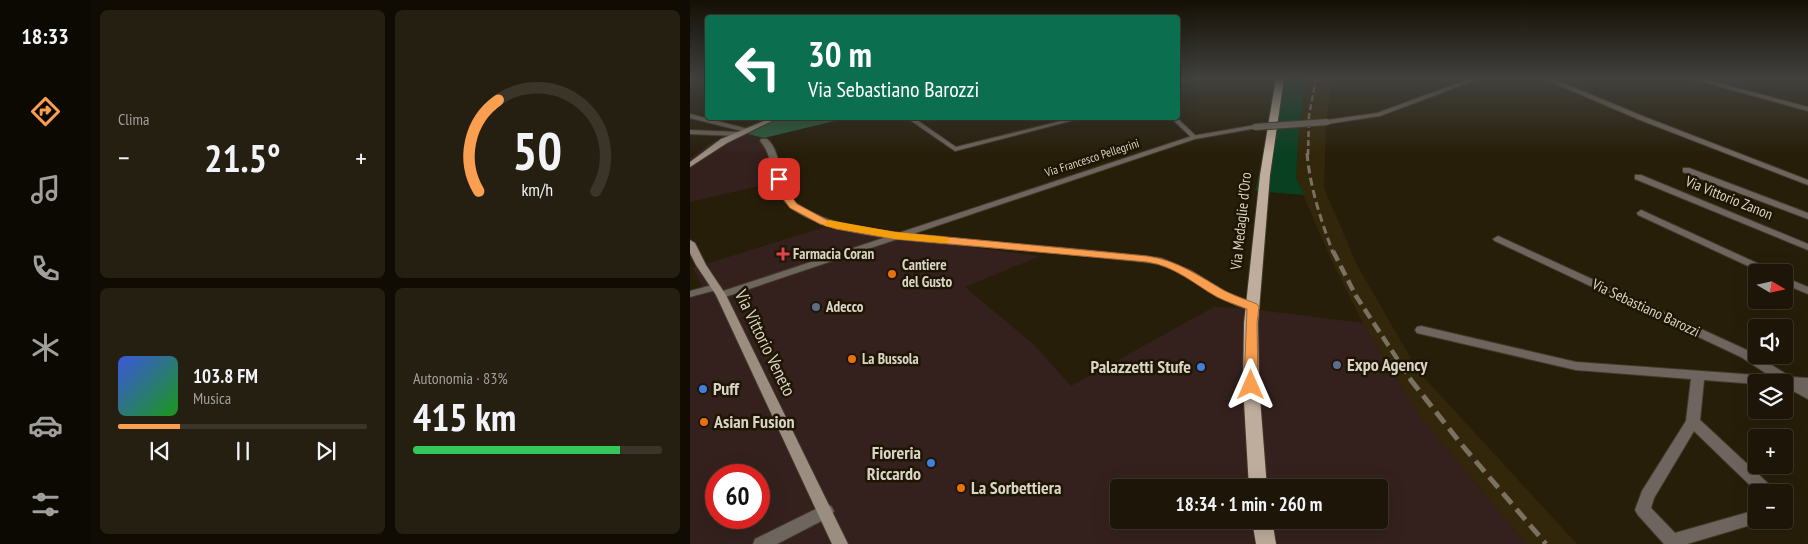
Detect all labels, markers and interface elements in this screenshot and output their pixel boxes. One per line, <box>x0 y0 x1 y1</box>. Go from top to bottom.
text: 18:33 <box>21 22 69 50</box>
text: 30 m <box>808 31 872 77</box>
icon: left <box>725 35 790 100</box>
text: Via Sebastiano Barozzi <box>808 75 979 103</box>
icon: directions <box>28 94 63 129</box>
text: Clima <box>118 109 149 129</box>
text: 50 <box>513 117 562 184</box>
text: 21.5° <box>204 133 281 182</box>
street label: Via Francesco Pellegrini <box>1042 135 1141 180</box>
text: − <box>118 139 130 176</box>
text: + <box>355 139 367 176</box>
pin <box>758 158 800 200</box>
icon: arrive <box>765 165 793 193</box>
street label: Via Medaglie d'Oro <box>1226 171 1255 272</box>
street label: Via Vittorio Zanon <box>1682 171 1776 224</box>
icon: music <box>28 172 63 207</box>
text: km/h <box>522 178 553 201</box>
place label: Farmacia Coran <box>793 244 874 263</box>
marker: Farmacia Coran <box>777 248 789 260</box>
icon: phone <box>28 251 63 286</box>
place label: Cantiere del Gusto <box>902 255 952 291</box>
north arrow <box>1748 264 1792 309</box>
map controls <box>1748 264 1793 529</box>
marker: Cantiere del Gusto <box>886 268 898 280</box>
street label: Via Sebastiano Barozzi <box>1588 274 1703 341</box>
street label: Via Vittorio Veneto <box>729 285 801 400</box>
place label: Adecco <box>825 297 864 316</box>
marker: Adecco <box>810 301 822 313</box>
button: sound <box>1748 319 1793 364</box>
icon: climate <box>28 330 63 365</box>
place label: La Bussola <box>862 349 919 368</box>
marker: La Bussola <box>846 353 858 365</box>
place label: Expo Agency <box>1347 353 1428 376</box>
place label: Palazzetti Stufe <box>1090 355 1191 378</box>
position arrow <box>1224 358 1276 410</box>
marker: Expo Agency <box>1331 359 1343 371</box>
marker: Palazzetti Stufe <box>1195 361 1207 373</box>
text: 103.8 FM <box>193 364 258 388</box>
text: Autonomia · 83% <box>413 368 508 388</box>
button: layers <box>1748 374 1793 419</box>
place label: Puff <box>713 377 740 400</box>
marker: Puff <box>697 383 709 395</box>
text: Musica <box>193 388 231 408</box>
text: 415 km <box>413 392 516 441</box>
icon: car <box>28 408 63 443</box>
place label: Asian Fusion <box>713 410 795 433</box>
marker: Asian Fusion <box>698 416 710 428</box>
button: + <box>1748 429 1793 474</box>
icon: previous <box>146 437 174 465</box>
icon: pause <box>229 437 257 465</box>
icon: next <box>312 437 340 465</box>
place label: Fioreria Riccardo <box>867 441 921 485</box>
marker: Fioreria Riccardo <box>925 457 937 469</box>
speed limit sign: 60 <box>705 464 770 529</box>
place label: La Sorbettiera <box>971 476 1061 499</box>
marker: La Sorbettiera <box>955 482 967 494</box>
button: − <box>1748 484 1793 529</box>
icon: filters <box>28 487 63 522</box>
text: 18:34 · 1 min · 260 m <box>1176 492 1322 516</box>

